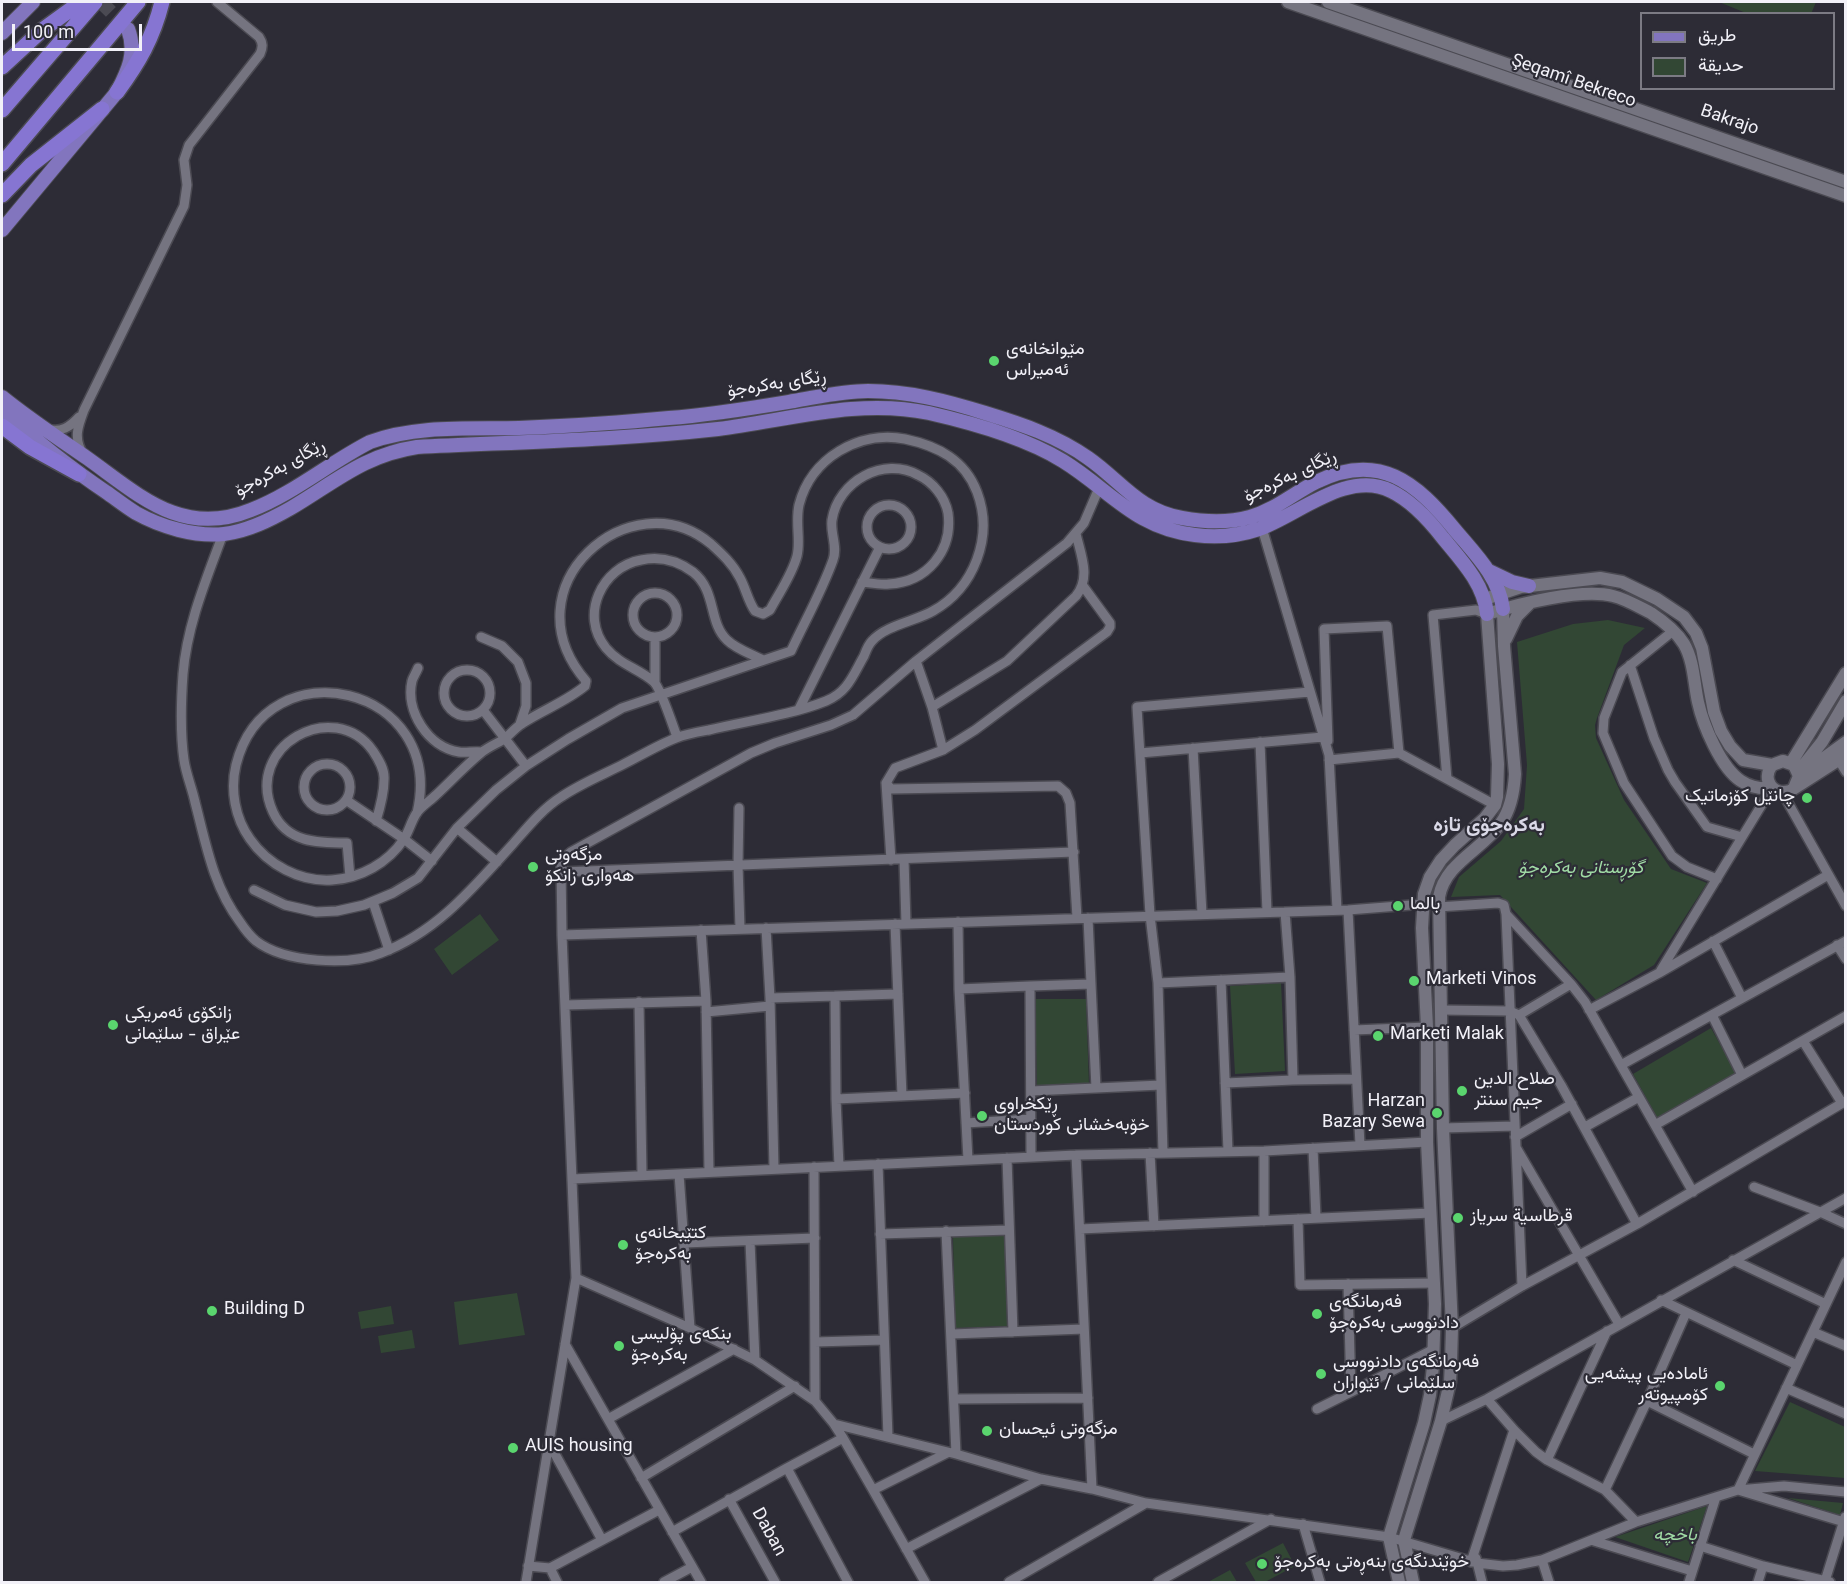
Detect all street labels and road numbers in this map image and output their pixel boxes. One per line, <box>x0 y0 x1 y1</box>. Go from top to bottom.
street label: Şeqamî Bekreco <box>1508 52 1638 114</box>
street label: Bakrajo <box>1697 102 1761 142</box>
street label: ڕێگای بەکرەجۆ <box>726 368 828 404</box>
street label: ڕێگای بەکرەجۆ <box>232 436 330 504</box>
street label: ڕێگای بەکرەجۆ <box>1241 447 1341 509</box>
street label: Daban <box>745 1505 789 1561</box>

